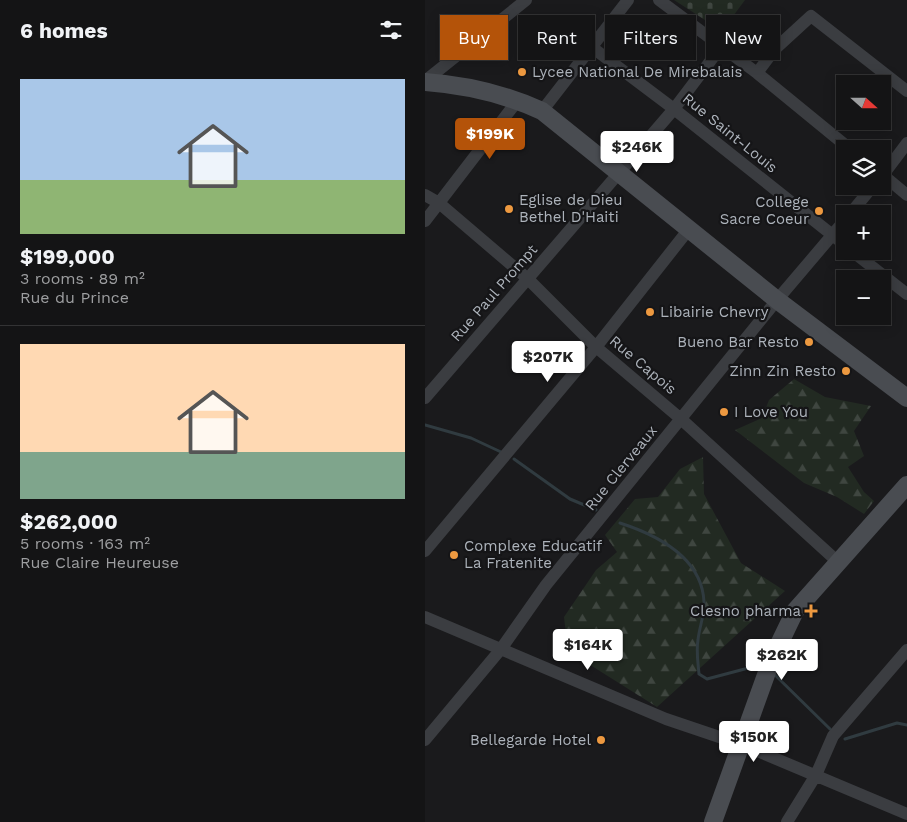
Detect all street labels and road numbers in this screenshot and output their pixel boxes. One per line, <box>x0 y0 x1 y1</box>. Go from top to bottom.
street label: Rue Saint-Louis <box>679 89 781 177</box>
street label: Rue Paul Prompt <box>447 240 542 345</box>
street label: Rue Capois <box>606 332 680 398</box>
street label: Rue Clerveaux <box>581 422 661 514</box>

